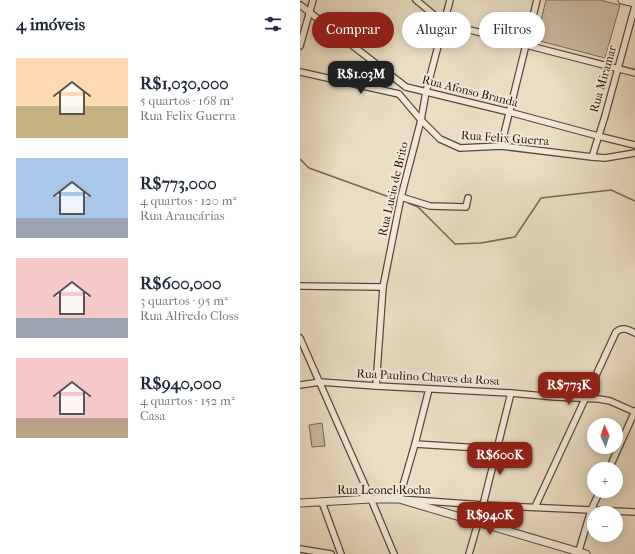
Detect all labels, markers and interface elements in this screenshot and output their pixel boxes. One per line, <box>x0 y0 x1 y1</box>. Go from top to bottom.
chip: Comprar <box>312 12 394 48</box>
chip: Alugar <box>402 12 471 48</box>
chip: Filtros <box>479 12 545 48</box>
icon: filters <box>262 13 284 35</box>
text: 4 imóveis <box>16 14 85 34</box>
street label: Rua Miramar <box>587 43 620 114</box>
pin: R$1.03M <box>324 61 398 95</box>
text: R$1.03M <box>337 66 385 81</box>
street label: Rua Afonso Branda <box>421 72 520 110</box>
text: R$1,030,000 <box>140 73 229 93</box>
icon: home <box>48 74 96 122</box>
text: 5 quartos · 168 m² <box>140 93 234 108</box>
text: Rua Felix Guerra <box>140 108 236 123</box>
street label: Rua Felix Guerra <box>460 128 550 148</box>
street label: Rua Lucio de Brito <box>375 140 411 238</box>
text: R$773,000 <box>140 173 217 193</box>
icon: home <box>48 174 96 222</box>
text: 4 quartos · 120 m² <box>140 193 236 208</box>
text: Rua Araucárias <box>140 208 225 223</box>
text: R$600,000 <box>140 273 221 293</box>
icon: home <box>48 274 96 322</box>
text: 3 quartos · 95 m² <box>140 293 228 308</box>
text: Rua Alfredo Closs <box>140 308 238 323</box>
street label: Rua Paulino Chaves da Rosa <box>356 366 500 388</box>
pin: R$773K <box>536 372 602 406</box>
text: R$940,000 <box>140 373 222 393</box>
icon: home <box>48 374 96 422</box>
text: R$773K <box>547 377 591 392</box>
text: 4 quartos · 152 m² <box>140 393 235 408</box>
text: Casa <box>140 408 166 423</box>
north arrow <box>587 418 623 454</box>
map controls <box>587 418 623 542</box>
pin: R$600K <box>467 442 533 476</box>
text: R$600K <box>476 447 524 462</box>
button: + <box>587 462 623 498</box>
street label: Rua Leonel Rocha <box>337 483 431 497</box>
pin: R$940K <box>457 502 523 536</box>
button: − <box>587 506 623 542</box>
text: R$940K <box>466 507 514 522</box>

